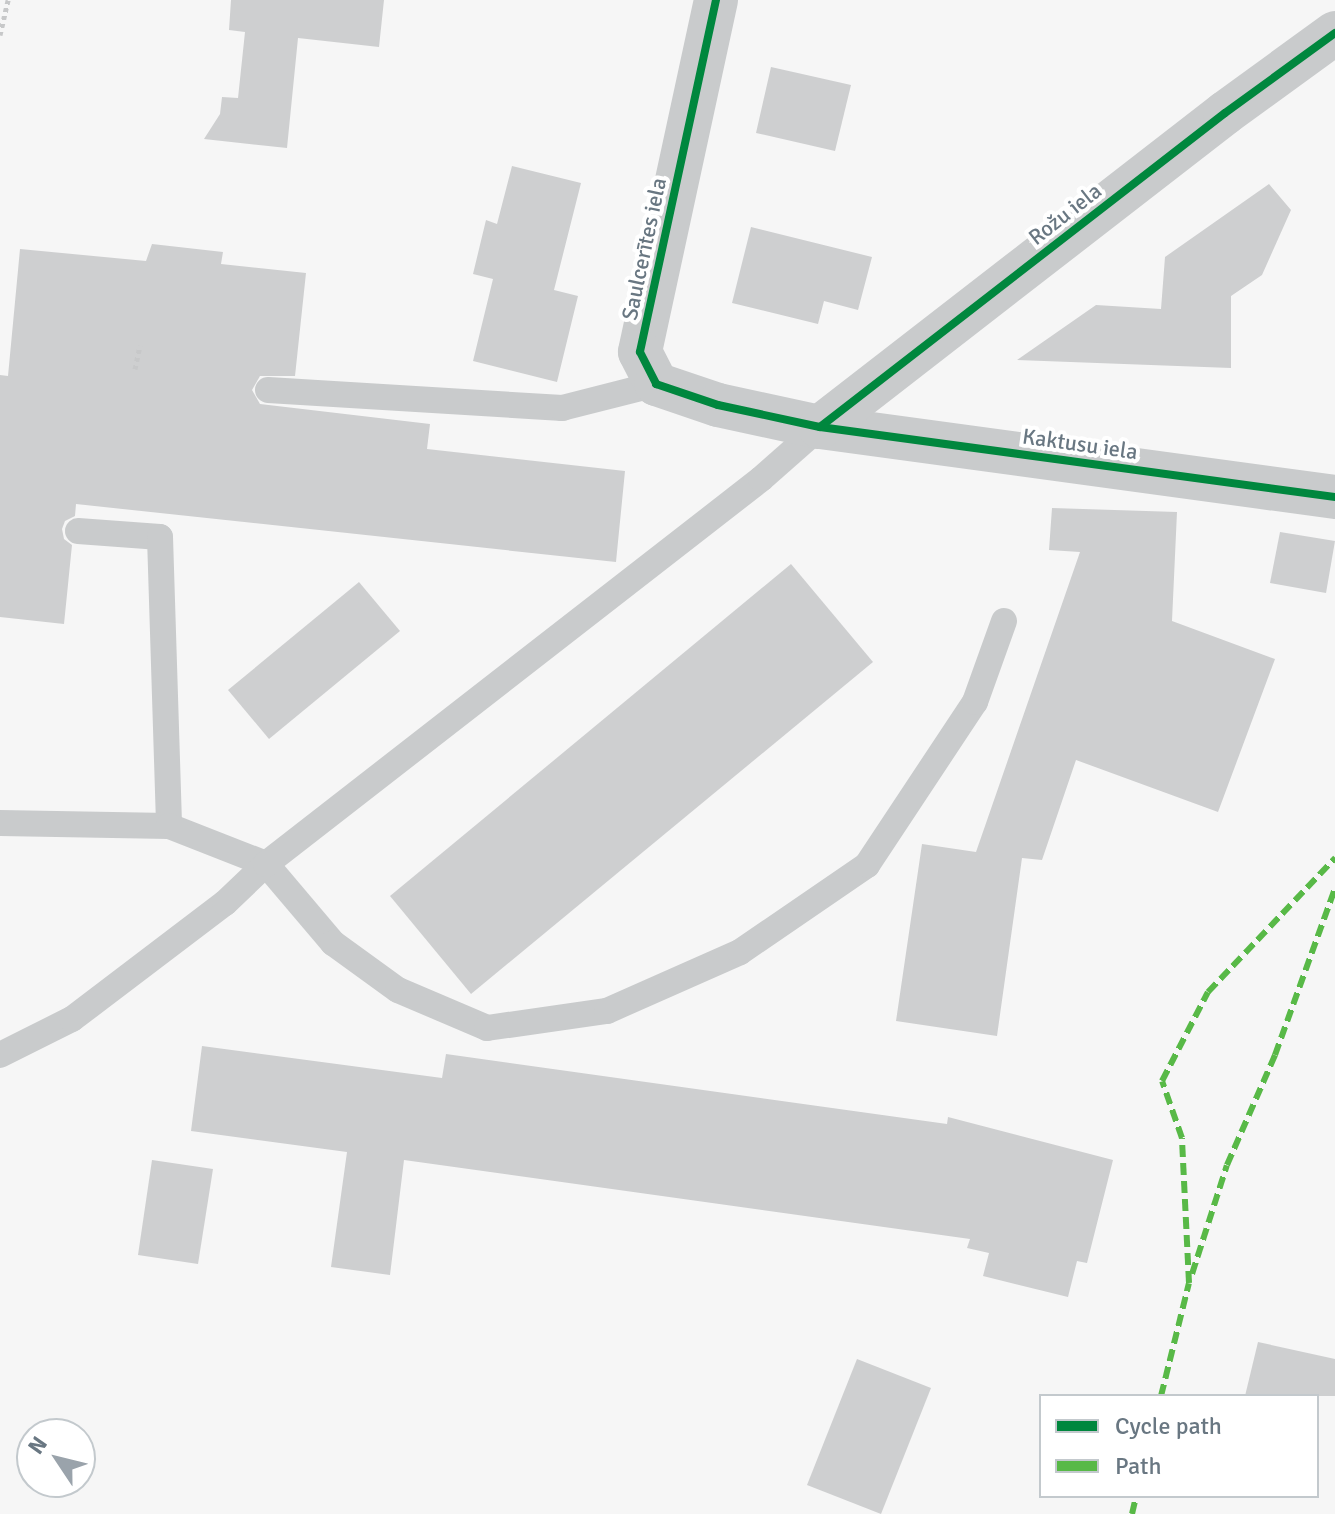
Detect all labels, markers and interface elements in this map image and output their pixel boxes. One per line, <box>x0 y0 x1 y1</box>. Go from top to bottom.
street label: Saulcerītes iela <box>616 175 672 323</box>
street label: Rožu iela <box>1023 177 1107 251</box>
street label: Kaktusu iela <box>1021 423 1139 465</box>
legend <box>1039 1394 1319 1498</box>
text: Cycle path <box>1115 1411 1222 1441</box>
north arrow <box>16 1418 96 1498</box>
text: N <box>22 1431 53 1459</box>
text: Path <box>1115 1451 1161 1481</box>

